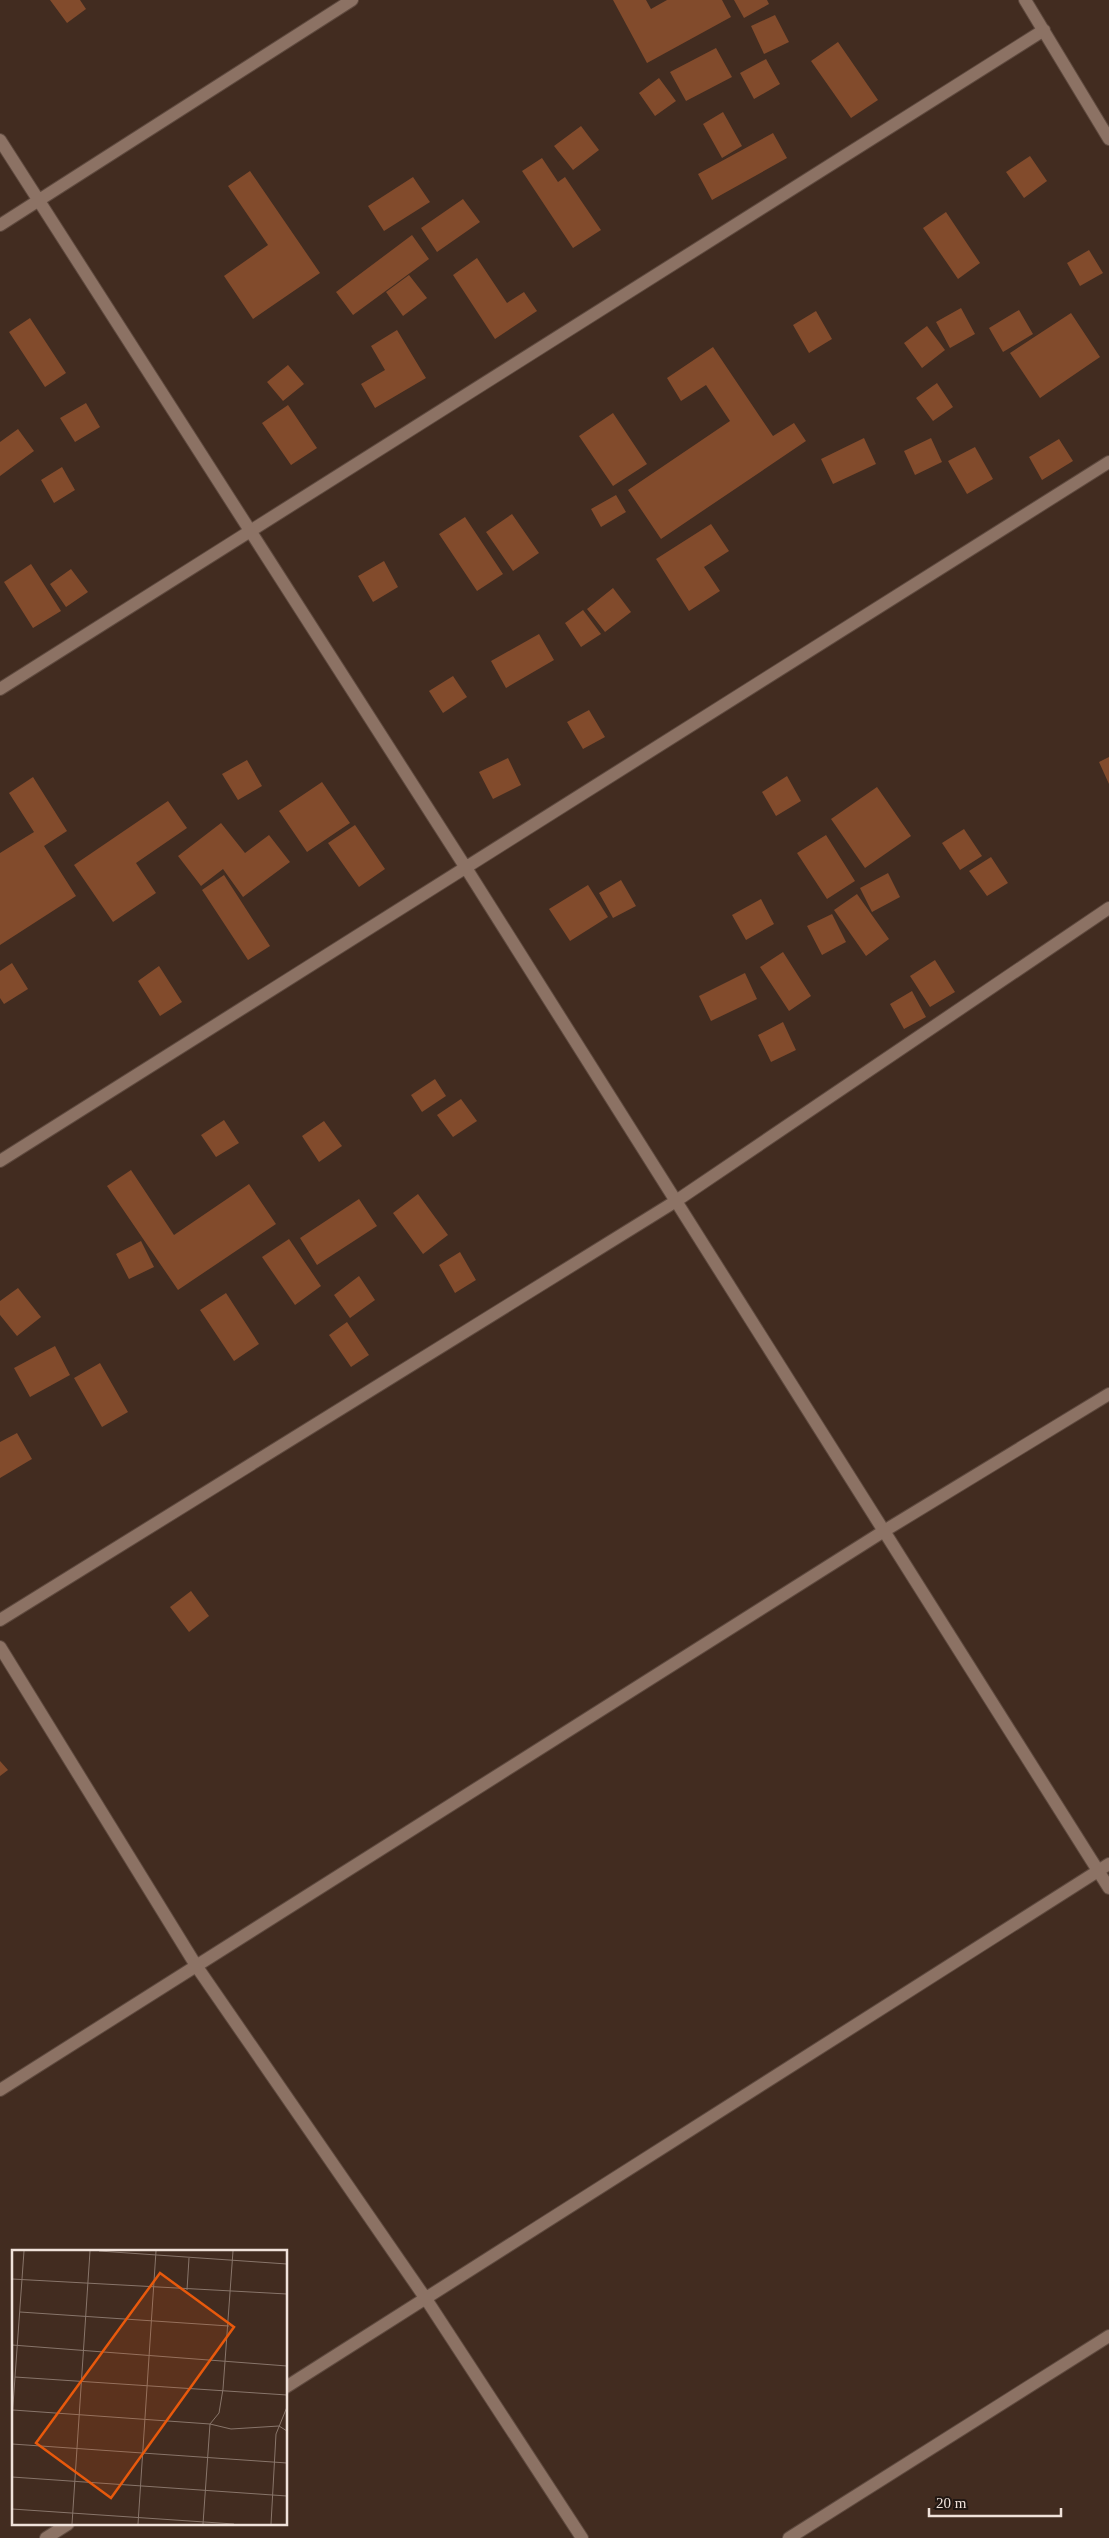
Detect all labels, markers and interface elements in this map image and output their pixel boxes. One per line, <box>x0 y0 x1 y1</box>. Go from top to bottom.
inset map <box>12 2250 288 2526</box>
scale bar <box>929 2486 1062 2518</box>
text: 20 m <box>936 2495 967 2511</box>

